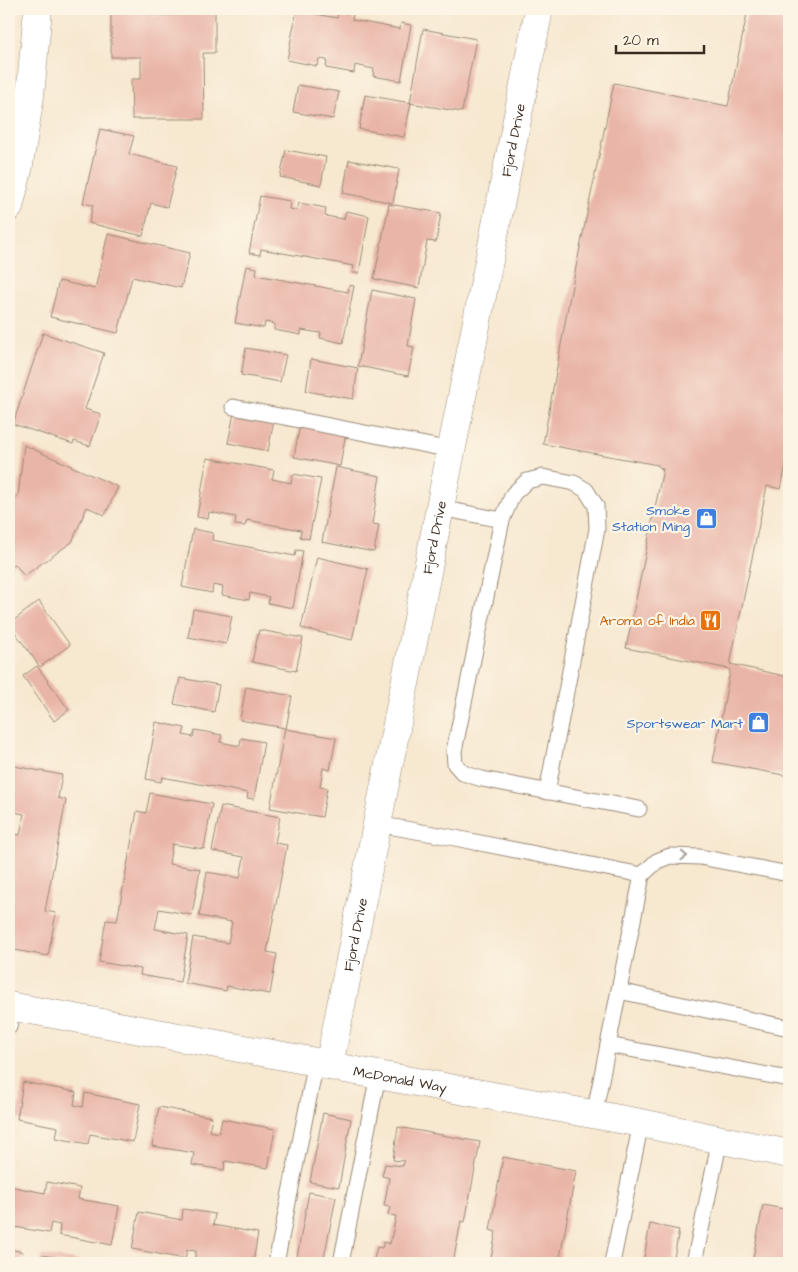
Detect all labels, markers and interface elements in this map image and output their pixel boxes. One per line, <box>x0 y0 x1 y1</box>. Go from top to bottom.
scale bar <box>616 22 703 54</box>
text: 20 m <box>623 30 659 51</box>
street label: Fjord Drive <box>497 101 531 179</box>
street label: Fjord Drive <box>418 499 452 576</box>
place label: Smoke Station Ming <box>612 501 690 537</box>
shop icon: Smoke Station Ming <box>694 506 718 530</box>
restaurant icon: Aroma of India <box>699 608 723 632</box>
place label: Aroma of India <box>599 611 695 631</box>
shop icon: Sportswear Mart <box>747 711 771 735</box>
place label: Sportswear Mart <box>626 714 743 734</box>
one-way arrow <box>680 851 688 862</box>
street label: Fjord Drive <box>339 896 373 973</box>
street label: McDonald Way <box>352 1062 449 1098</box>

